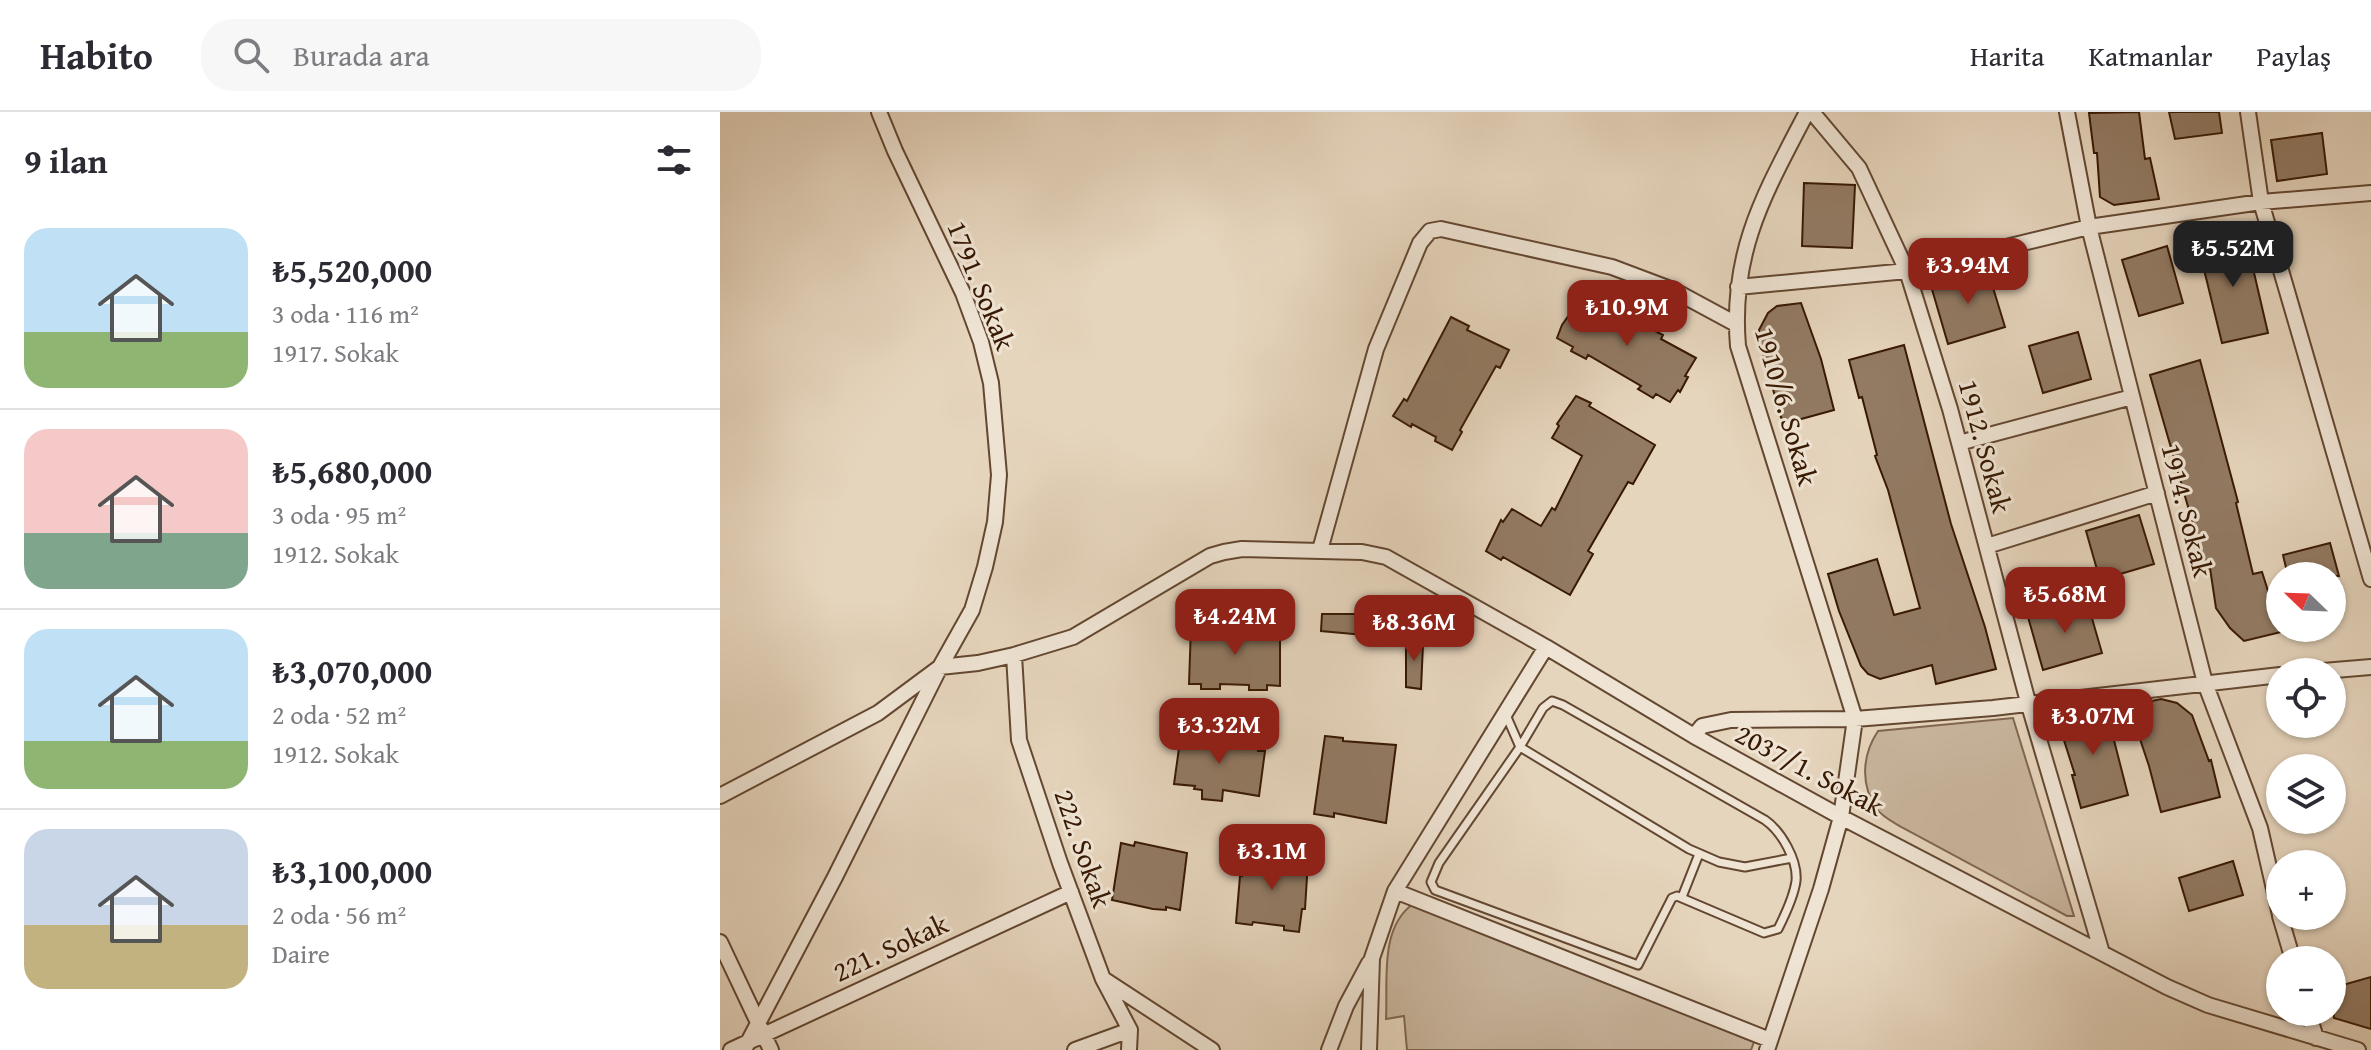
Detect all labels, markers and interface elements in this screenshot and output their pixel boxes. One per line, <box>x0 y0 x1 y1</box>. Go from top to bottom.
search box <box>201 19 761 91</box>
text: Habito <box>40 27 153 83</box>
icon: search <box>229 33 273 77</box>
text: Burada ara <box>293 33 430 77</box>
text: Harita <box>1970 35 2044 76</box>
text: Katmanlar <box>2088 35 2213 76</box>
text: Paylaş <box>2257 35 2331 76</box>
text: 9 ilan <box>24 136 108 185</box>
icon: filters <box>652 138 696 182</box>
street label: 1791. Sokak <box>937 214 1027 357</box>
pin: ₺5.52M <box>2168 221 2298 289</box>
text: ₺5.52M <box>2191 227 2275 266</box>
pin: ₺3.94M <box>1903 238 2033 306</box>
text: ₺3.94M <box>1926 244 2010 283</box>
text: ₺5,520,000 <box>272 245 432 294</box>
icon: home <box>88 260 184 356</box>
pin: ₺10.9M <box>1562 280 1692 348</box>
text: ₺10.9M <box>1585 286 1669 325</box>
text: 3 oda · 116 m² <box>272 294 419 333</box>
street label: 1910/6. Sokak <box>1745 322 1829 491</box>
text: 1917. Sokak <box>272 333 399 372</box>
street label: 1912. Sokak <box>1949 375 2024 518</box>
street label: 1914. Sokak <box>2152 439 2225 582</box>
text: ₺5,680,000 <box>272 446 432 495</box>
icon: home <box>88 461 184 557</box>
text: 3 oda · 95 m² <box>272 495 406 534</box>
text: 1912. Sokak <box>272 534 399 573</box>
north arrow <box>2266 562 2346 642</box>
map controls <box>2266 562 2346 1026</box>
pin: ₺5.68M <box>2000 567 2130 635</box>
text: ₺5.68M <box>2023 573 2107 612</box>
pin: ₺4.24M <box>1170 589 1300 657</box>
text: ₺4.24M <box>1193 595 1277 634</box>
pin: ₺8.36M <box>1349 595 1479 663</box>
text: ₺8.36M <box>1372 601 1456 640</box>
text: ₺3,070,000 <box>272 646 432 695</box>
button: locate <box>2266 658 2346 738</box>
icon: home <box>88 661 184 757</box>
pin: ₺3.07M <box>2028 689 2158 757</box>
text: 2 oda · 52 m² <box>272 695 406 734</box>
text: ₺3.07M <box>2051 695 2135 734</box>
pin: ₺3.32M <box>1154 698 1284 766</box>
text: ₺3.32M <box>1177 704 1261 743</box>
street label: 2037/1. Sokak <box>1728 713 1892 826</box>
text: 1912. Sokak <box>272 734 399 773</box>
button: layers <box>2266 754 2346 834</box>
street label: 222. Sokak <box>1045 783 1124 914</box>
pin: ₺3.1M <box>1216 824 1328 892</box>
text: ₺3.1M <box>1237 830 1307 869</box>
text: ₺3,100,000 <box>272 846 432 895</box>
button: + <box>2266 850 2346 930</box>
icon: home <box>88 861 184 957</box>
text: 2 oda · 56 m² <box>272 895 406 934</box>
street label: 221. Sokak <box>826 902 955 992</box>
text: Daire <box>272 934 330 973</box>
button: − <box>2266 946 2346 1026</box>

